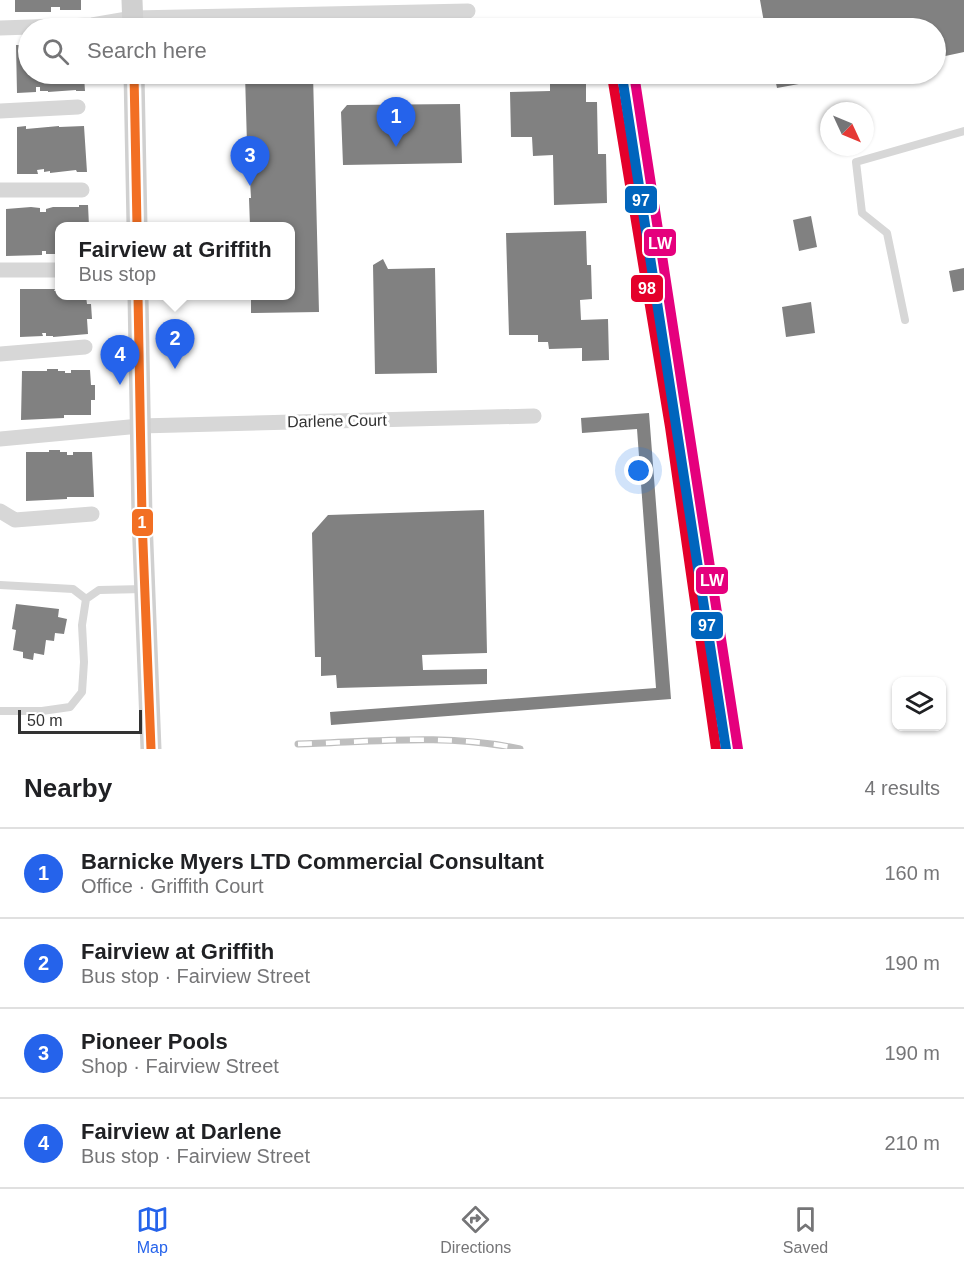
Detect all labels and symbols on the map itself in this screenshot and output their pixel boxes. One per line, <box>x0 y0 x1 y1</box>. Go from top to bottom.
pin: 1 <box>376 98 416 147</box>
north arrow <box>820 102 874 156</box>
pin: 3 <box>230 136 270 186</box>
line badge: 97 <box>624 185 658 214</box>
text: 97 <box>632 192 650 209</box>
line badge: LW <box>643 228 677 257</box>
text: LW <box>648 235 673 252</box>
line badge: 98 <box>630 274 664 303</box>
text: 98 <box>638 280 656 297</box>
pin: 2 <box>156 320 195 369</box>
pin: 4 <box>100 336 140 385</box>
street label: Darlene Court <box>287 412 387 430</box>
your location <box>624 456 653 485</box>
line badge: 1 <box>131 508 154 537</box>
text: 1 <box>138 514 147 531</box>
line badge: LW <box>695 566 729 595</box>
text: LW <box>700 572 725 589</box>
line badge: 97 <box>690 611 724 640</box>
text: 97 <box>698 617 716 634</box>
scale bar <box>18 707 142 734</box>

